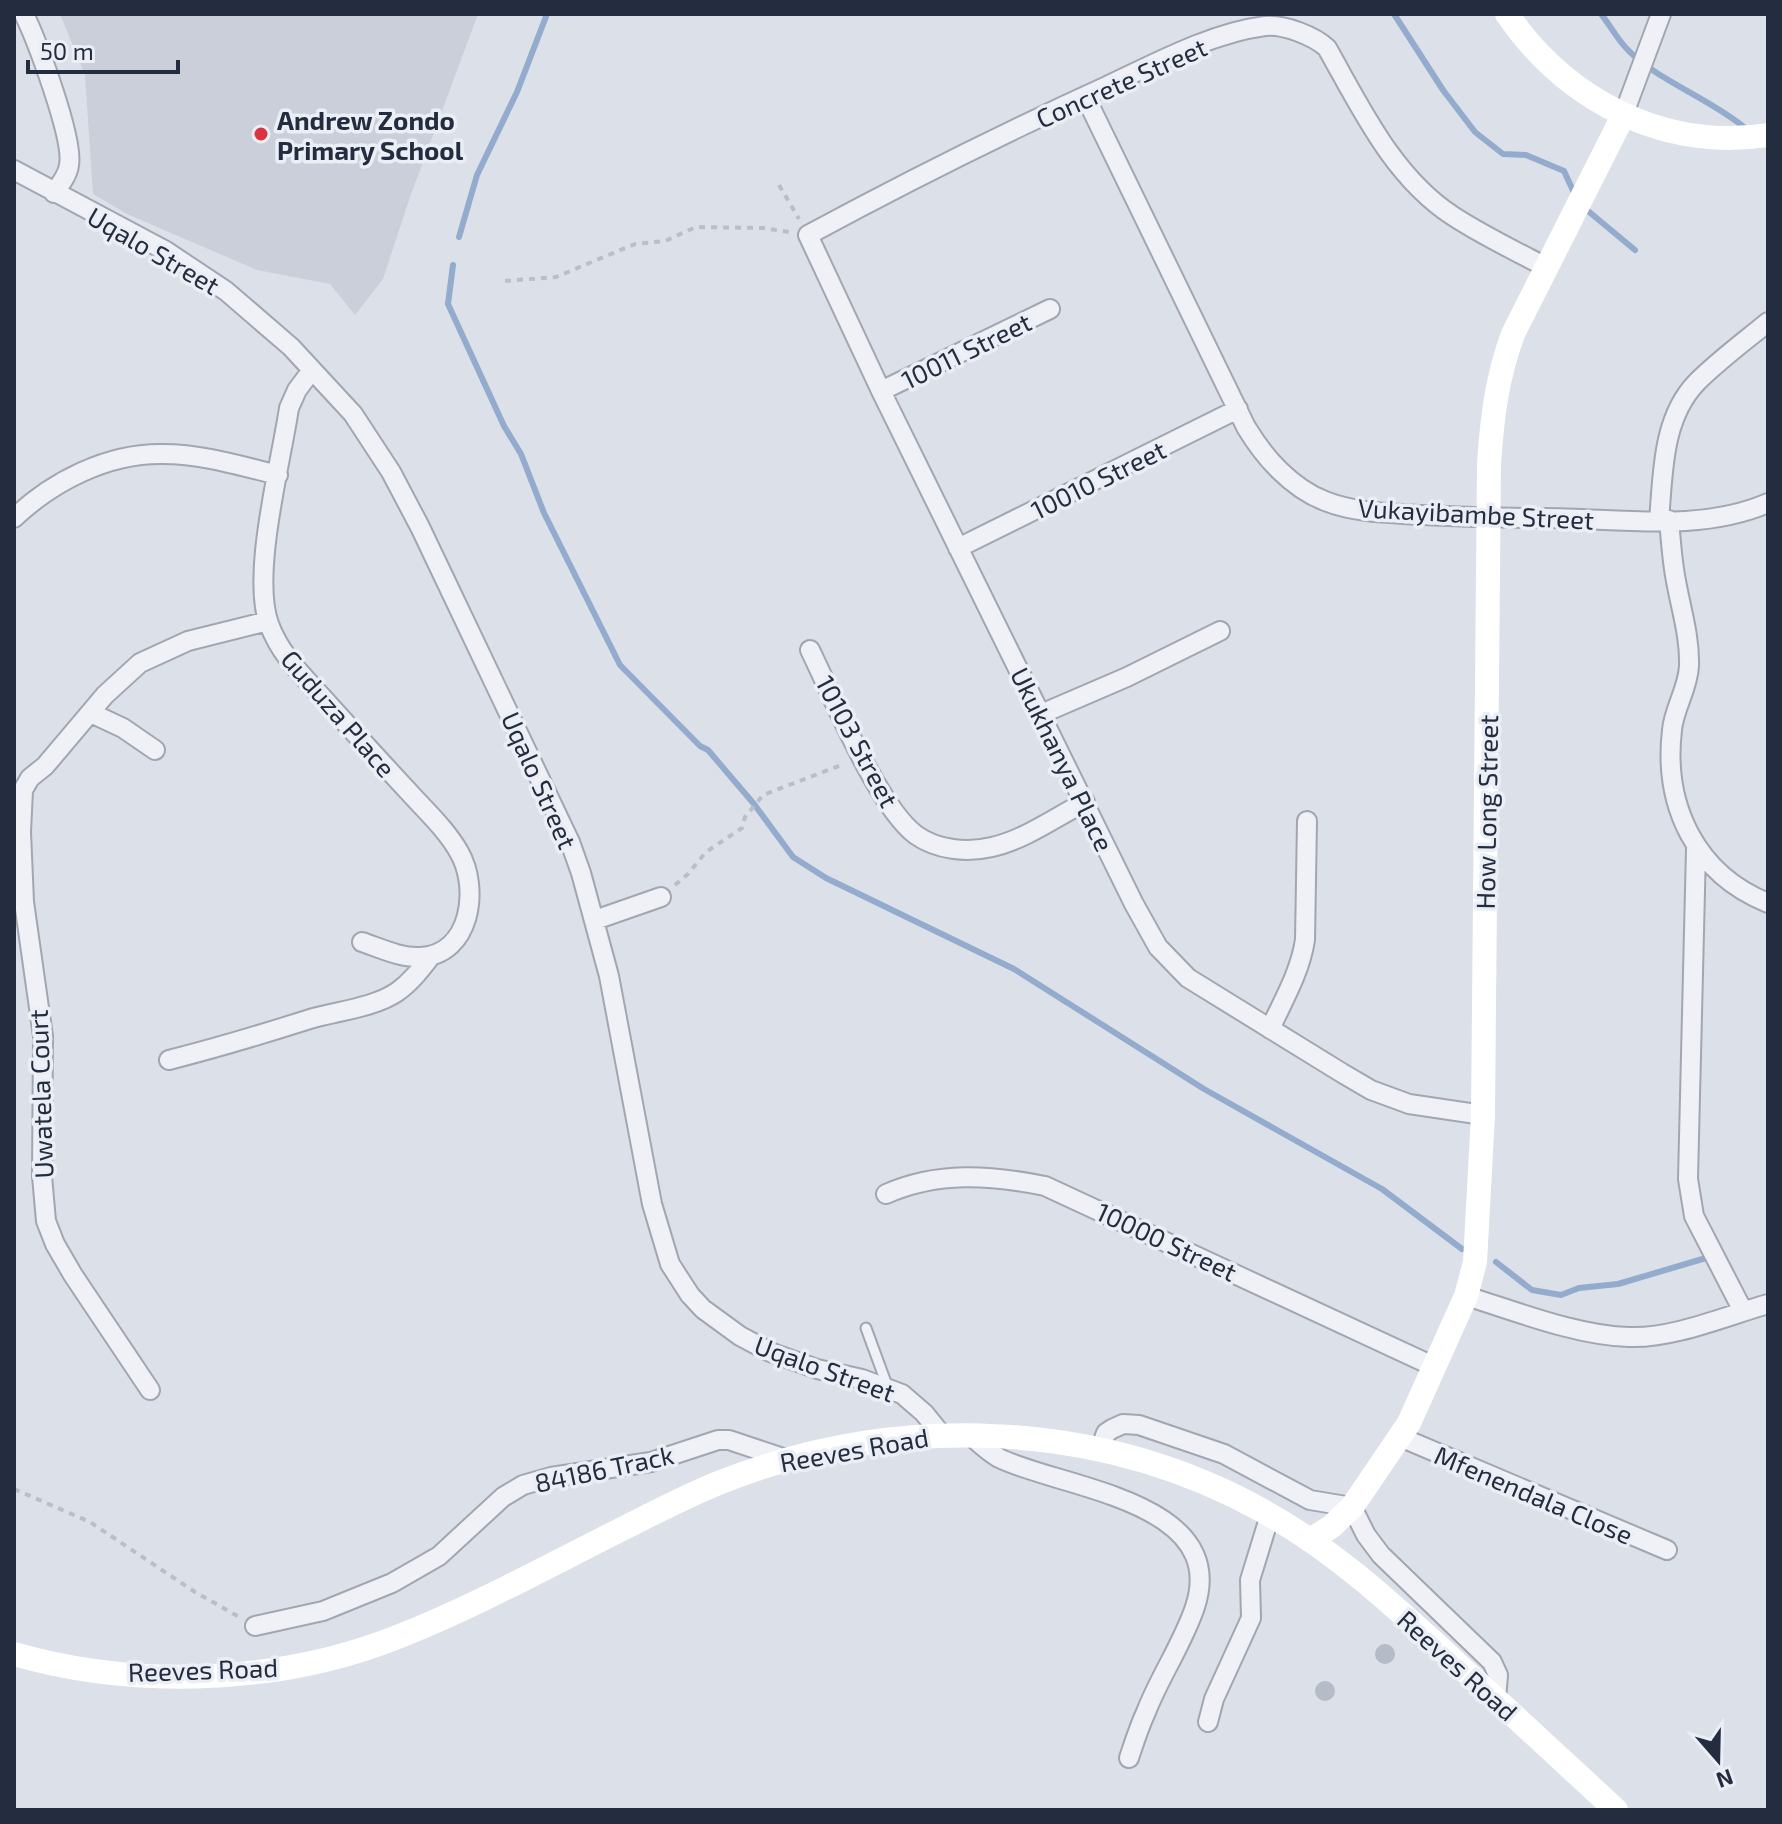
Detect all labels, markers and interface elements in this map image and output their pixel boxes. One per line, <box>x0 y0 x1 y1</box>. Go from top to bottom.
scale bar <box>28 24 178 74</box>
street label: Concrete Street <box>1031 31 1211 133</box>
text: 50 m <box>40 36 94 65</box>
place label: Andrew Zondo Primary School <box>277 104 464 166</box>
marker: Andrew Zondo Primary School <box>252 125 270 143</box>
street label: Uqalo Street <box>83 200 225 300</box>
street label: 10011 Street <box>896 305 1036 395</box>
street label: 10010 Street <box>1026 433 1170 525</box>
street label: Vukayibambe Street <box>1357 491 1595 535</box>
street label: Guduza Place <box>275 643 403 783</box>
street label: Ukukhanya Place <box>1005 662 1121 856</box>
street label: 10103 Street <box>810 670 906 812</box>
street label: Uqalo Street <box>496 707 584 854</box>
street label: How Long Street <box>1469 714 1503 910</box>
street label: Uwatela Court <box>22 1009 58 1179</box>
street label: 10000 Street <box>1092 1195 1242 1287</box>
street label: Uqalo Street <box>751 1328 899 1408</box>
street label: Reeves Road <box>777 1421 931 1477</box>
street label: 84186 Track <box>532 1438 676 1498</box>
street label: Mfenendala Close <box>1430 1438 1638 1550</box>
street label: Reeves Road <box>1392 1603 1524 1727</box>
street label: Reeves Road <box>127 1651 279 1687</box>
north arrow <box>1678 1720 1758 1800</box>
text: N <box>1713 1765 1737 1795</box>

